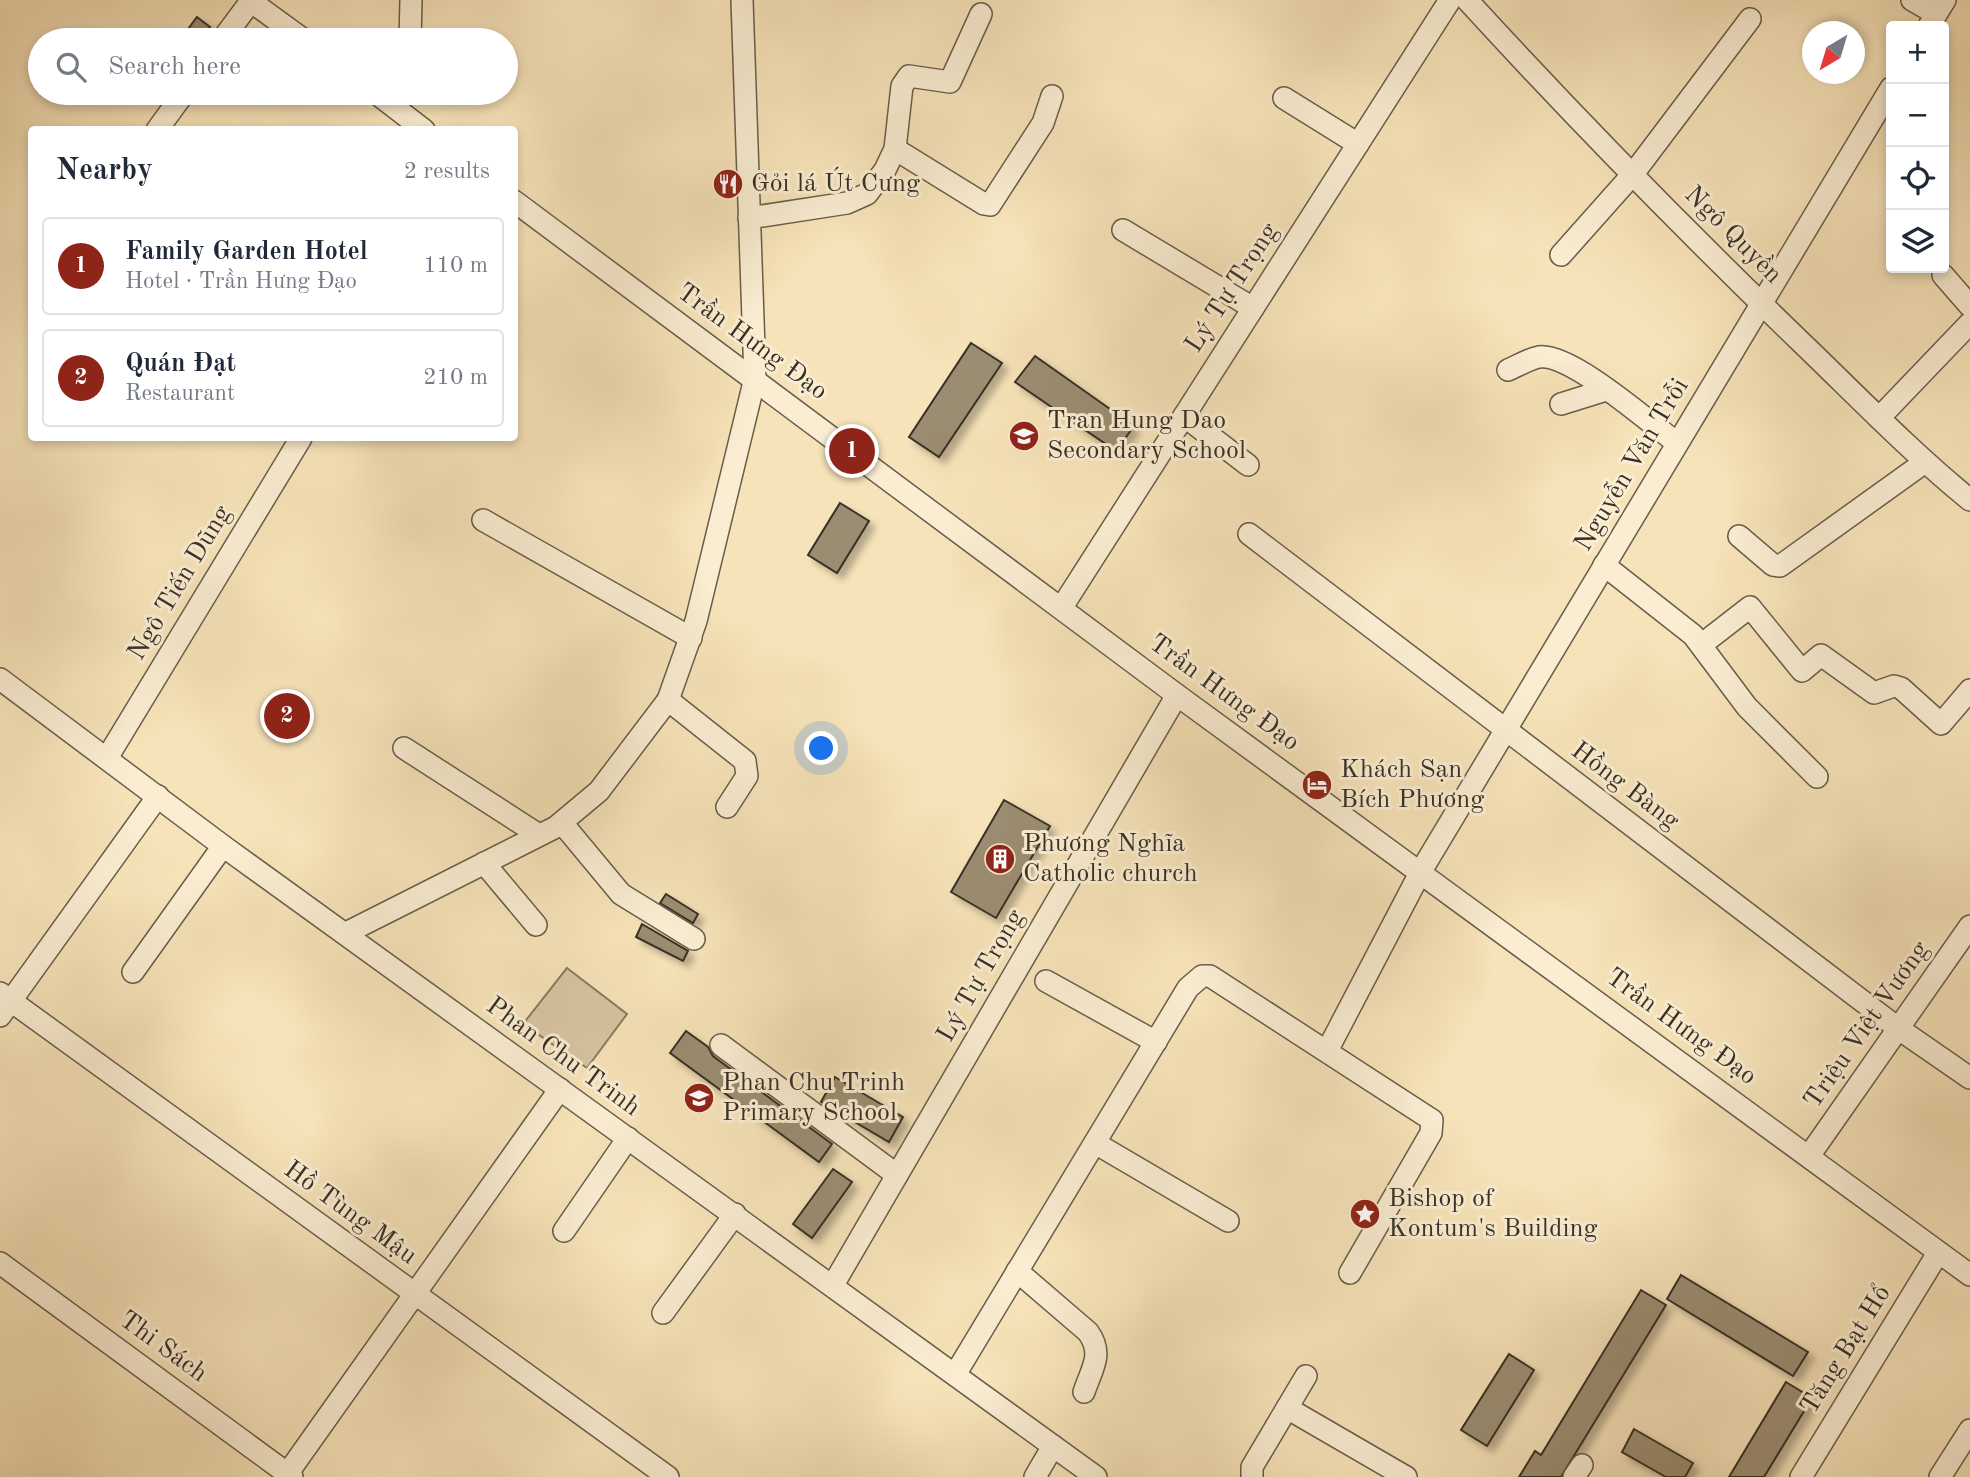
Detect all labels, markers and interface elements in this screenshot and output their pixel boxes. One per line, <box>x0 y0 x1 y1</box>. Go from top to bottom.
north arrow <box>1802 21 1865 84</box>
map controls <box>1886 21 1949 273</box>
button: + <box>1886 21 1949 84</box>
search box <box>28 28 518 105</box>
icon: search <box>52 48 90 86</box>
text: Search here <box>108 54 241 80</box>
button: − <box>1886 84 1949 147</box>
button: locate <box>1886 147 1949 210</box>
text: Nearby <box>56 156 153 186</box>
text: 2 results <box>404 160 490 183</box>
place label: Gỏi lá Út Cưng <box>751 166 920 197</box>
restaurant icon: Gỏi lá Út Cưng <box>711 167 745 201</box>
street label: Ngô Quyền <box>1679 180 1788 289</box>
button: layers <box>1886 210 1949 273</box>
street label: Lý Tự Trọng <box>1181 219 1283 357</box>
text: Family Garden Hotel <box>125 239 368 265</box>
text: 1 <box>74 254 88 277</box>
text: 110 m <box>423 254 488 277</box>
text: Hotel · Trần Hưng Đạo <box>125 270 357 293</box>
street label: Trần Hưng Đạo <box>672 277 833 405</box>
text: Quán Đạt <box>125 351 236 377</box>
text: 2 <box>74 366 88 389</box>
text: 210 m <box>423 366 488 389</box>
street label: Nguyễn Văn Trỗi <box>1569 373 1694 556</box>
text: Restaurant <box>125 382 235 405</box>
place label: Tran Hung Dao Secondary School <box>1047 408 1246 464</box>
school or university icon: Tran Hung Dao Secondary School <box>1007 419 1041 453</box>
pin: 1 <box>829 425 875 477</box>
street label: Ngô Tiến Dũng <box>124 501 236 665</box>
street label: Trần Hưng Đạo <box>1144 628 1305 756</box>
pin: 2 <box>264 690 310 742</box>
your location <box>804 731 838 765</box>
street label: Hồng Bàng <box>1566 736 1685 835</box>
place label: Khách Sạn Bích Phương <box>1340 757 1484 813</box>
hotel icon: Khách Sạn Bích Phương <box>1300 768 1334 802</box>
place label: Phương Nghĩa Catholic church <box>1023 831 1198 887</box>
building icon: Phương Nghĩa Catholic church <box>983 842 1017 876</box>
street label: Lý Tự Trọng <box>933 905 1029 1047</box>
street label: Triệu Việt Vương <box>1800 937 1934 1113</box>
street label: Trần Hưng Đạo <box>1601 962 1762 1090</box>
street label: Phan Chu Trinh <box>481 993 645 1121</box>
place label: Phan Chu Trinh Primary School <box>722 1070 905 1126</box>
school or university icon: Phan Chu Trinh Primary School <box>682 1081 716 1115</box>
street label: Hồ Tùng Mậu <box>279 1155 422 1270</box>
place label: Bishop of Kontum's Building <box>1388 1186 1598 1242</box>
place icon: Bishop of Kontum's Building <box>1348 1197 1382 1231</box>
street label: Tăng Bạt Hổ <box>1795 1281 1896 1419</box>
street label: Thi Sách <box>114 1307 212 1387</box>

